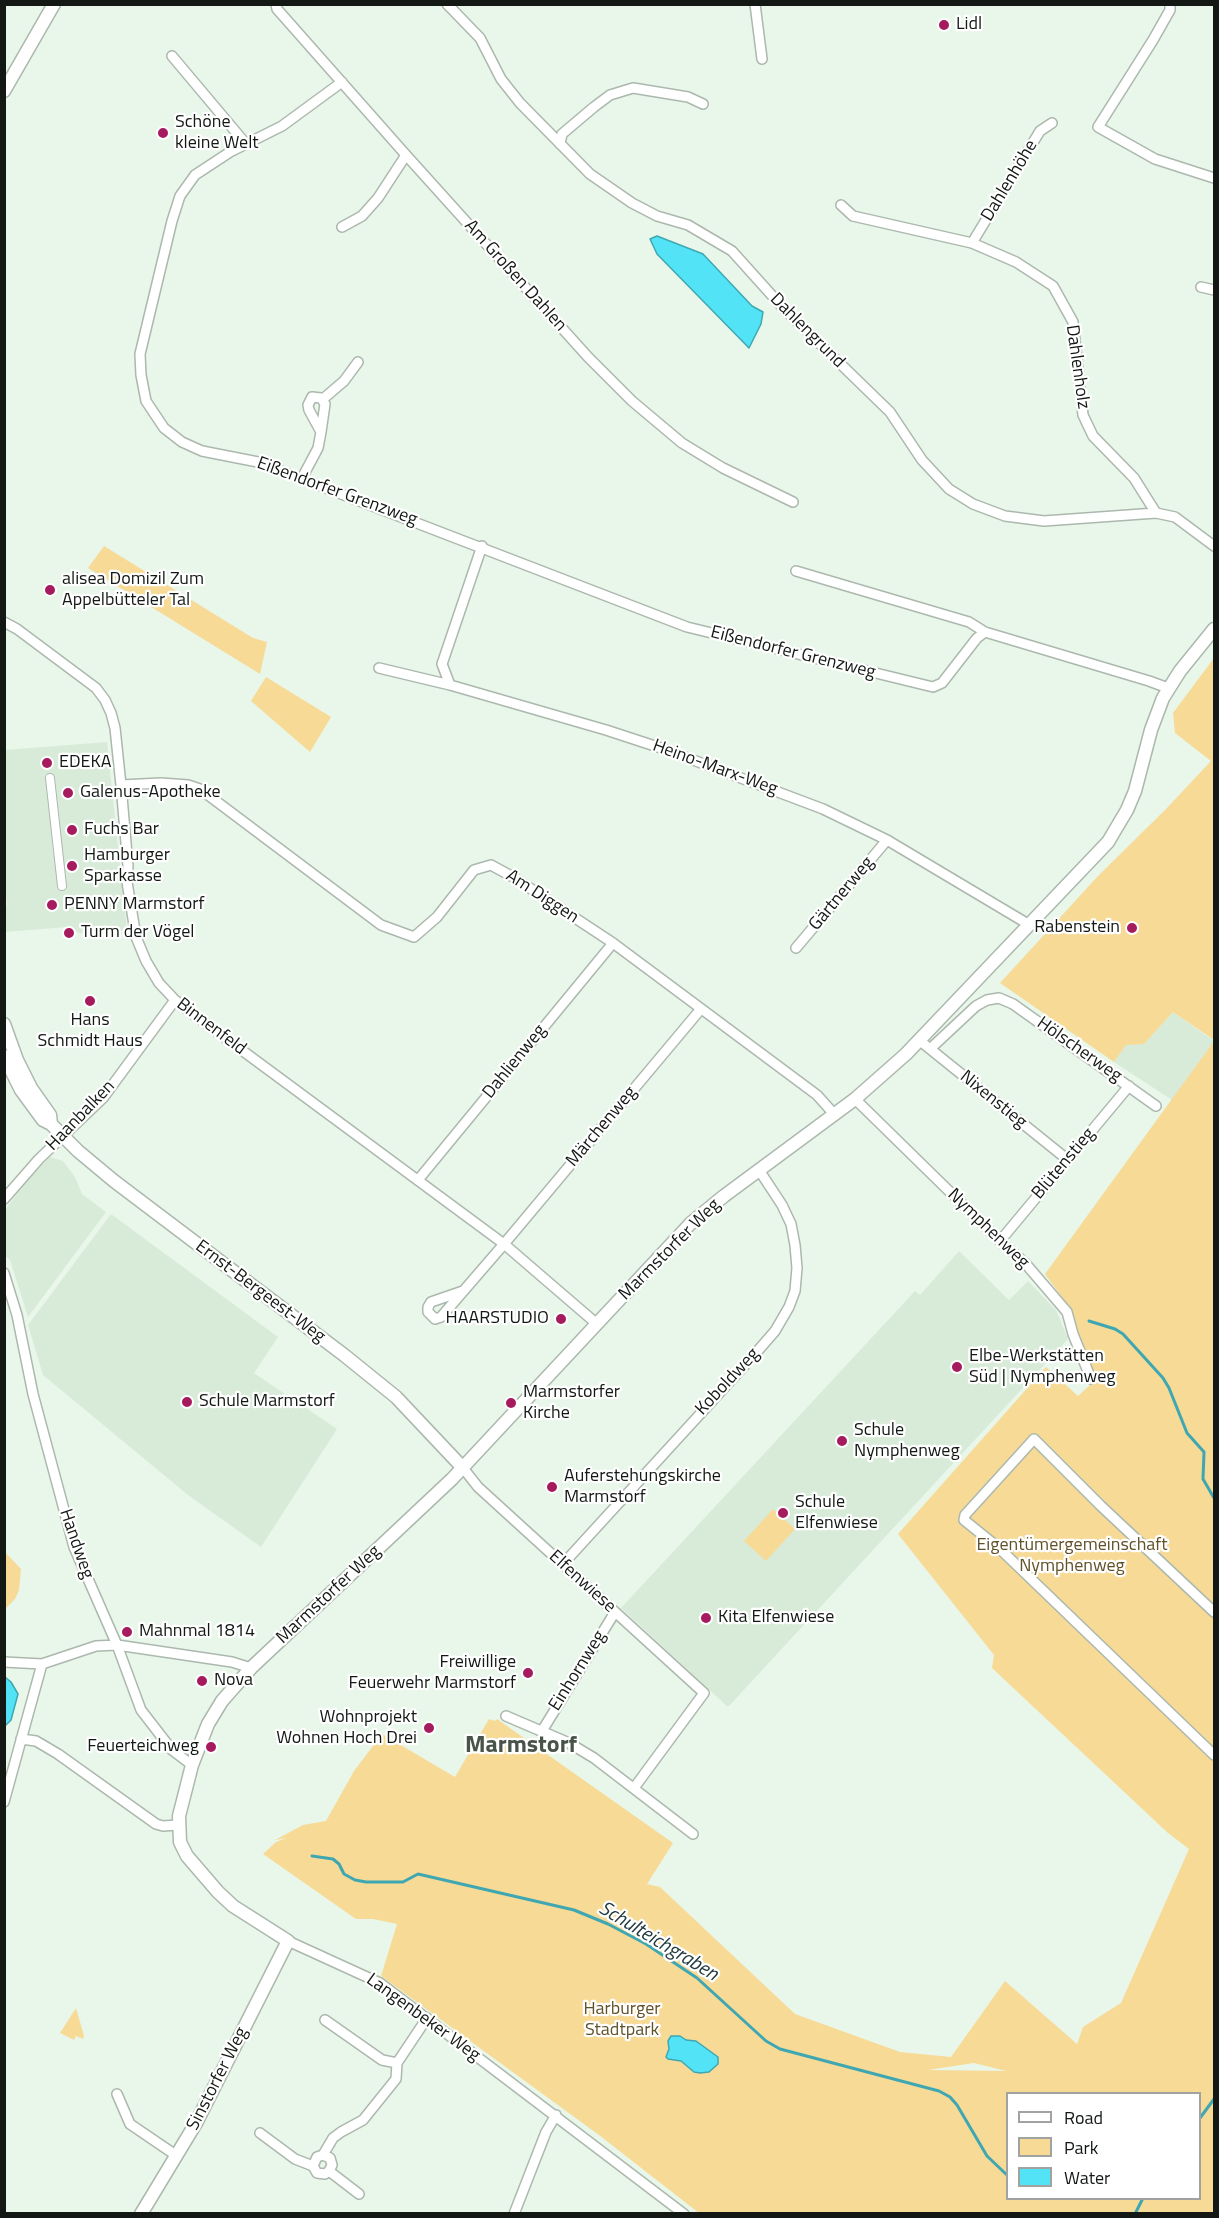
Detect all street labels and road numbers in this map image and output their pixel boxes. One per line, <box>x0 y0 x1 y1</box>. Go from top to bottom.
street label: Dahlenhöhe <box>977 136 1043 226</box>
street label: Am Großen Dahlen <box>459 216 571 336</box>
street label: Dahlengrund <box>765 289 849 373</box>
street label: Dahlenholz <box>1060 324 1094 410</box>
street label: Eißendorfer Grenzweg <box>254 453 420 531</box>
street label: Eißendorfer Grenzweg <box>708 622 878 684</box>
street label: Heino-Marx-Weg <box>650 735 780 801</box>
street label: Gärtnerweg <box>805 853 879 935</box>
street label: Am Diggen <box>502 865 582 929</box>
street label: Binnenfeld <box>172 994 250 1060</box>
street label: Hölscherweg <box>1032 1013 1126 1087</box>
street label: Dahlienweg <box>479 1021 551 1103</box>
street label: Nixenstieg <box>955 1067 1031 1133</box>
street label: Haanbalken <box>42 1076 120 1156</box>
street label: Märchenweg <box>562 1082 642 1172</box>
street label: Blütenstieg <box>1028 1124 1100 1204</box>
street label: Nymphenweg <box>942 1185 1034 1273</box>
street label: Marmstorfer Weg <box>615 1195 725 1305</box>
street label: Ernst-Bergeest-Weg <box>191 1236 329 1348</box>
street label: Koboldweg <box>691 1344 765 1420</box>
street label: Handweg <box>54 1506 98 1582</box>
street label: Marmstorfer Weg <box>272 1541 386 1649</box>
street label: Elfenwiese <box>544 1546 620 1618</box>
street label: Einhornweg <box>545 1627 611 1715</box>
street label: Langenbeker Weg <box>362 1969 484 2067</box>
street label: Sinstorfer Weg <box>183 2024 253 2134</box>

